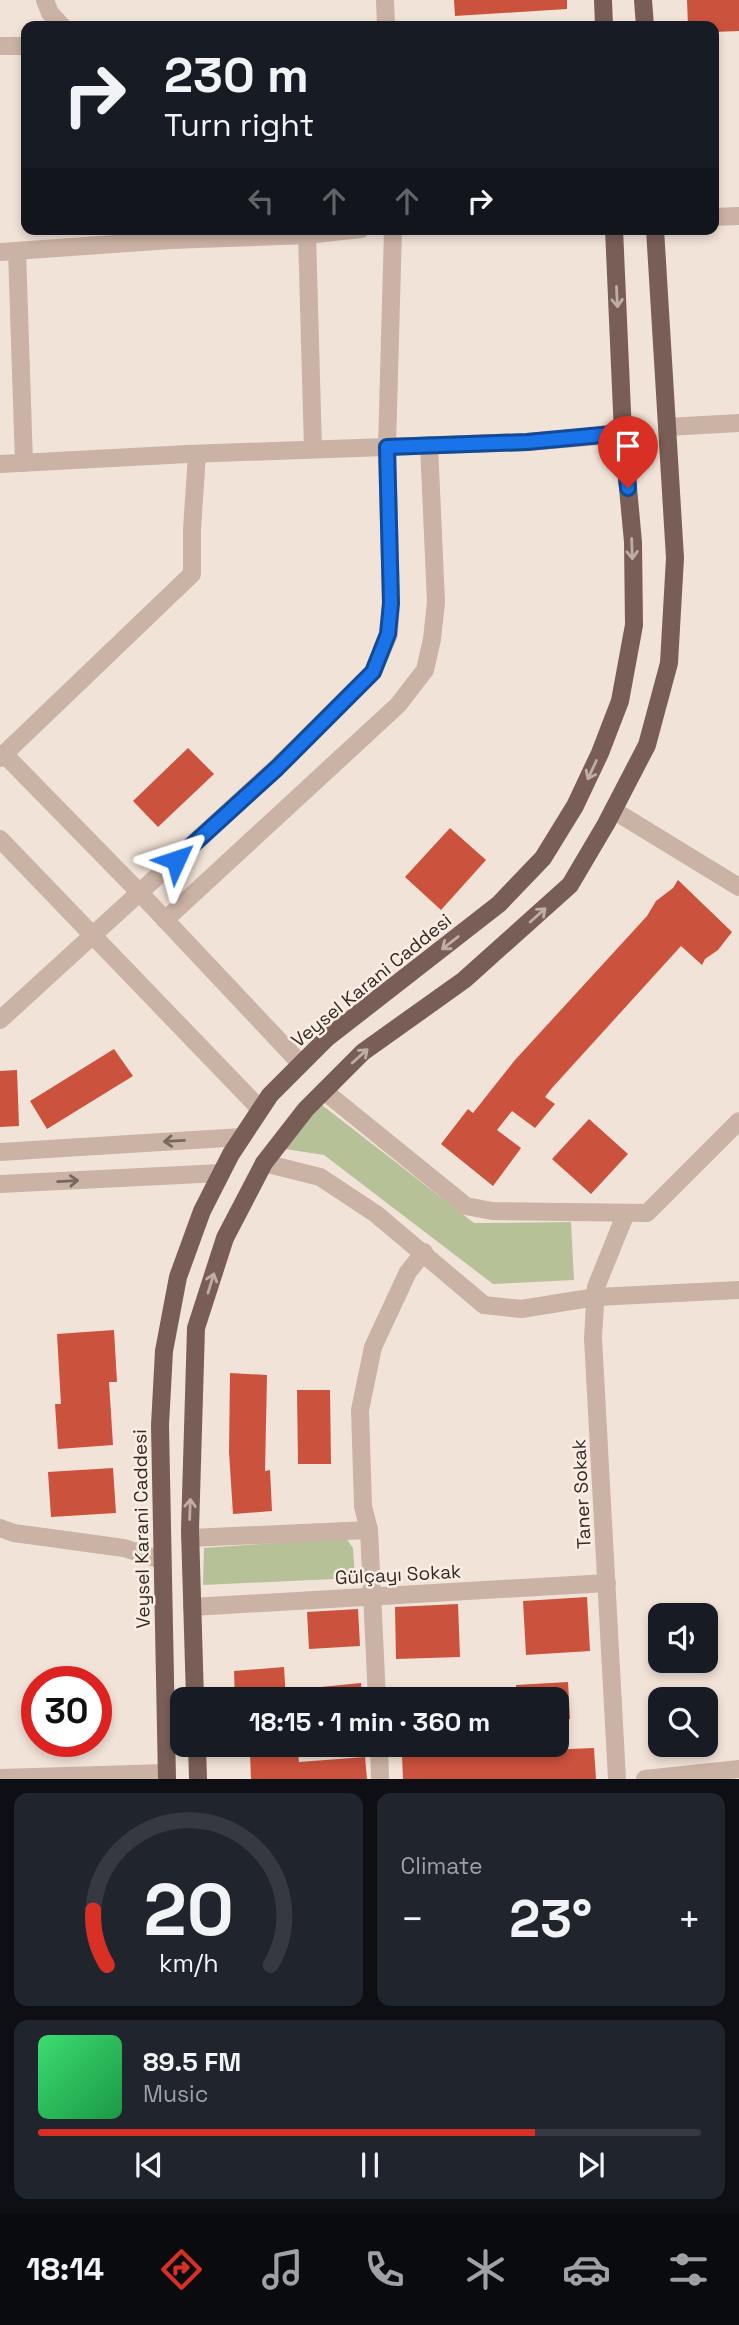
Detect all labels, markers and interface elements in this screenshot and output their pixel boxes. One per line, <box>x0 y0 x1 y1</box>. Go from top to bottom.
text: 230 m <box>164 44 309 106</box>
icon: right <box>49 49 140 140</box>
text: Turn right <box>164 105 314 145</box>
icon: left <box>242 182 280 220</box>
icon: ahead <box>315 182 353 220</box>
icon: ahead <box>388 182 426 220</box>
icon: right <box>461 182 499 220</box>
one-way arrow <box>610 286 623 309</box>
pin <box>598 416 658 488</box>
icon: arrive <box>609 427 647 465</box>
one-way arrow <box>626 537 639 560</box>
one-way arrow <box>585 759 598 780</box>
position arrow <box>139 823 213 897</box>
one-way arrow <box>529 907 547 923</box>
street label: Veysel Karani Caddesi <box>286 908 457 1053</box>
one-way arrow <box>441 935 459 950</box>
one-way arrow <box>351 1047 368 1064</box>
one-way arrow <box>163 1135 186 1148</box>
one-way arrow <box>56 1174 79 1187</box>
one-way arrow <box>205 1273 218 1295</box>
street label: Veysel Karani Caddesi <box>127 1429 156 1629</box>
street label: Taner Sokak <box>566 1438 597 1550</box>
one-way arrow <box>184 1497 197 1520</box>
street label: Gülçayı Sokak <box>334 1559 462 1590</box>
map controls <box>648 1603 718 1757</box>
button: sound <box>648 1603 718 1673</box>
speed limit sign: 30 <box>21 1666 112 1757</box>
button: search <box>648 1687 718 1757</box>
text: 18:15 · 1 min · 360 m <box>249 1705 490 1739</box>
text: Climate <box>401 1851 483 1881</box>
text: 20 <box>143 1864 233 1957</box>
text: 23° <box>509 1886 592 1952</box>
text: − <box>401 1895 424 1943</box>
text: + <box>677 1895 701 1943</box>
text: km/h <box>158 1947 218 1979</box>
text: 89.5 FM <box>143 2045 241 2079</box>
text: Music <box>143 2079 208 2109</box>
icon: previous <box>130 2146 168 2184</box>
icon: pause <box>351 2146 389 2184</box>
icon: next <box>572 2146 610 2184</box>
icon: directions <box>157 2245 206 2294</box>
icon: music <box>258 2245 307 2294</box>
icon: phone <box>360 2245 409 2294</box>
icon: climate <box>461 2245 510 2294</box>
icon: car <box>562 2245 611 2294</box>
icon: filters <box>664 2245 713 2294</box>
text: 18:14 <box>26 2249 104 2289</box>

